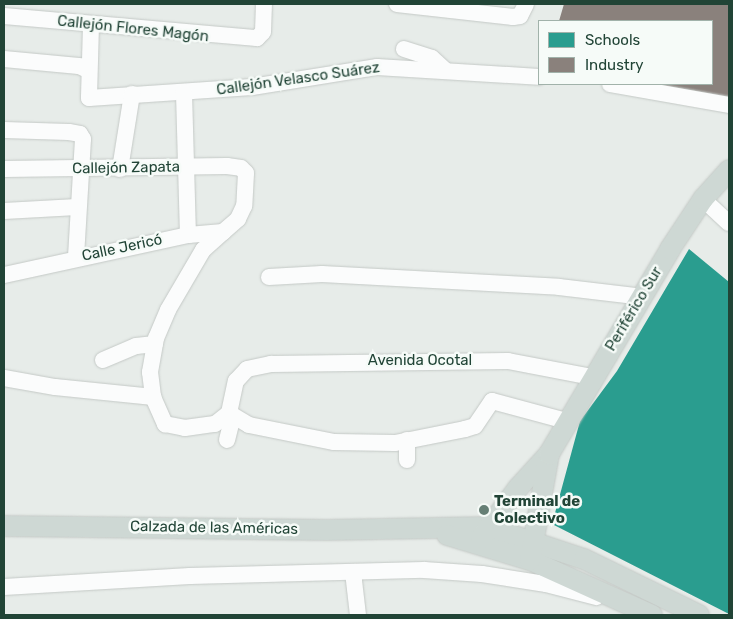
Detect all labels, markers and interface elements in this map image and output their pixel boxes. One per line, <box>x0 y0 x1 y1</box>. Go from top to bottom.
street label: Callejón Flores Magón <box>56 12 210 46</box>
legend <box>538 20 713 85</box>
text: Schools <box>585 31 640 49</box>
text: Industry <box>585 56 644 74</box>
street label: Callejón Velasco Suárez <box>215 59 381 99</box>
street label: Callejón Zapata <box>72 158 180 178</box>
street label: Calle Jericó <box>80 231 164 265</box>
street label: Periférico Sur <box>602 264 666 354</box>
street label: Avenida Ocotal <box>368 352 472 370</box>
place label: Terminal de Colectivo <box>494 492 580 527</box>
marker: Terminal de Colectivo <box>478 504 490 516</box>
street label: Calzada de las Américas <box>130 518 298 538</box>

